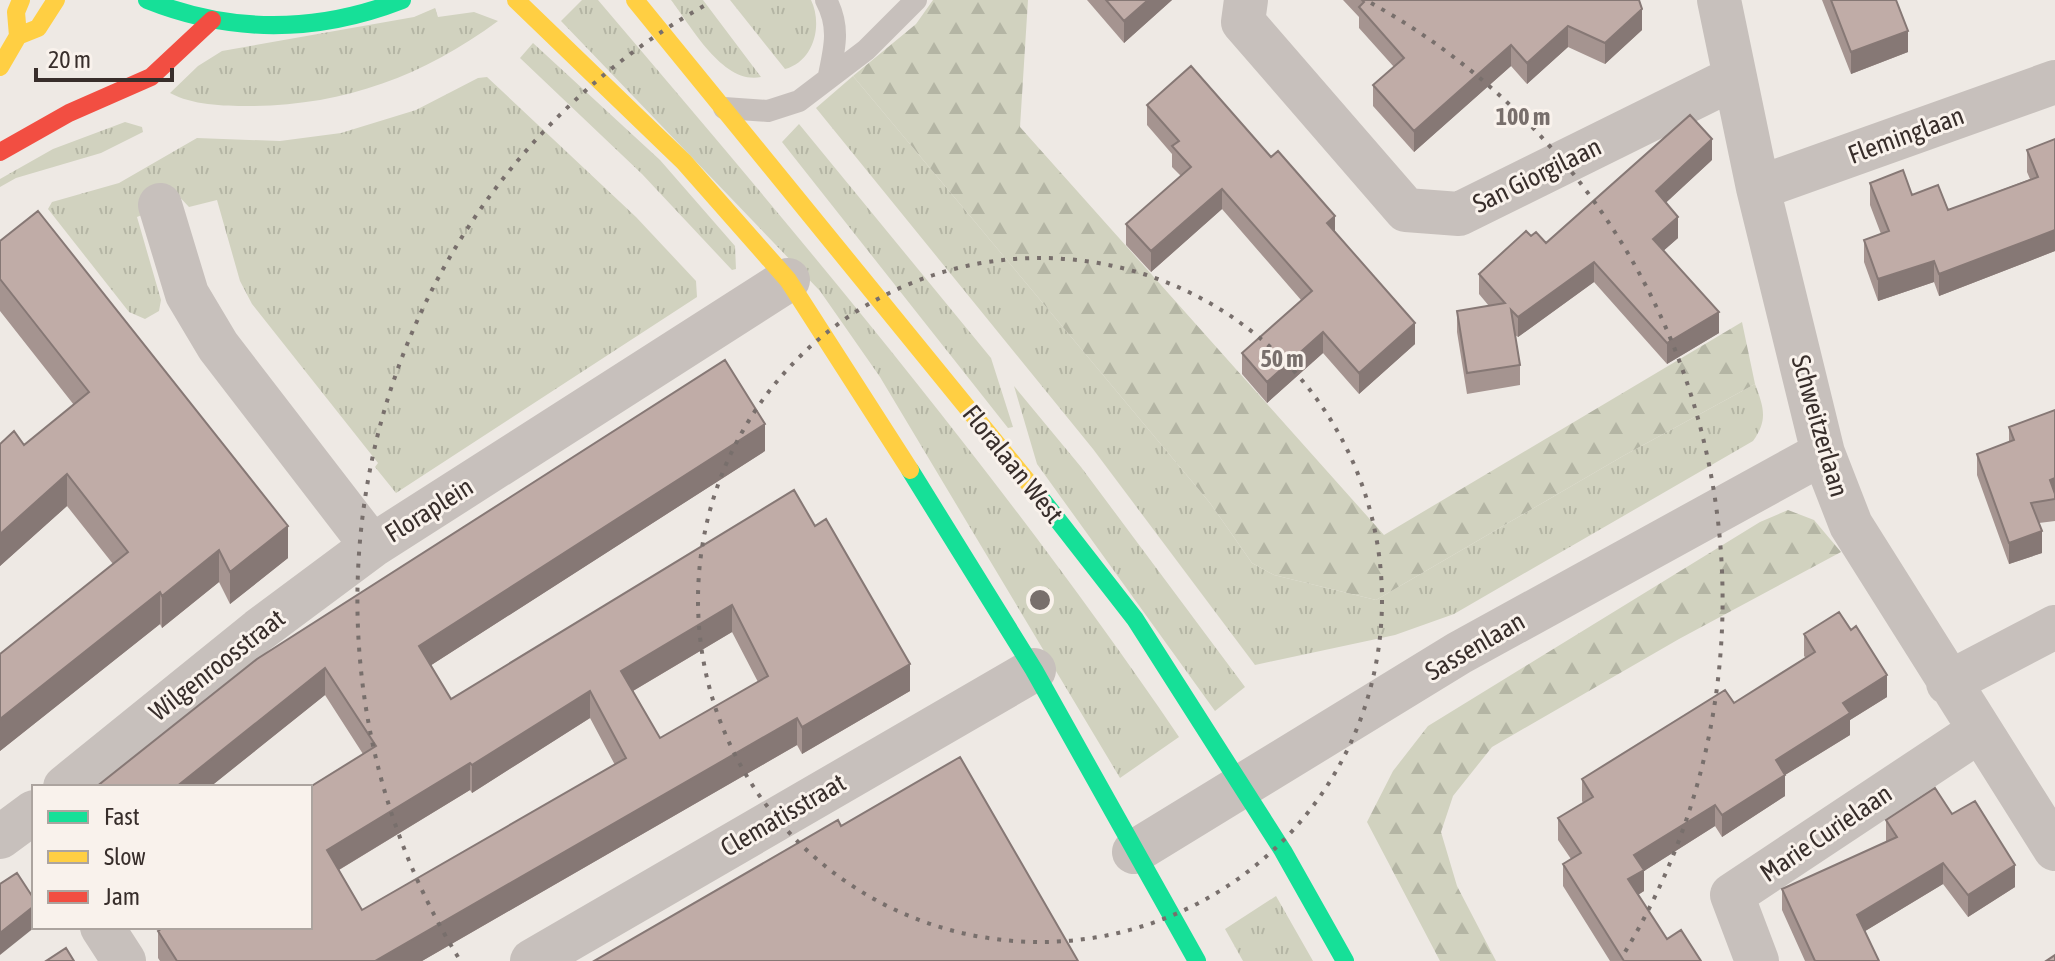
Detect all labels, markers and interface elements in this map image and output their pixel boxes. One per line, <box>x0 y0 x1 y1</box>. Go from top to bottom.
scale bar <box>36 32 172 82</box>
text: 20 m <box>48 46 91 73</box>
street label: Fleminglaan <box>1844 100 1968 170</box>
text: 100 m <box>1496 103 1550 130</box>
street label: San Giorgilaan <box>1468 131 1606 219</box>
text: 50 m <box>1260 345 1304 372</box>
street label: Schweitzerlaan <box>1785 352 1855 500</box>
street label: Floralaan West <box>957 399 1069 529</box>
street label: Floraplein <box>380 471 478 549</box>
centre of rings <box>1026 586 1054 614</box>
street label: Wilgenroosstraat <box>143 603 291 727</box>
street label: Sassenlaan <box>1420 606 1530 686</box>
street label: Clematisstraat <box>715 767 851 863</box>
street label: Marie Curielaan <box>1755 778 1897 888</box>
legend <box>32 785 312 929</box>
text: Fast <box>104 803 140 830</box>
text: Slow <box>104 843 146 870</box>
text: Jam <box>104 883 140 910</box>

